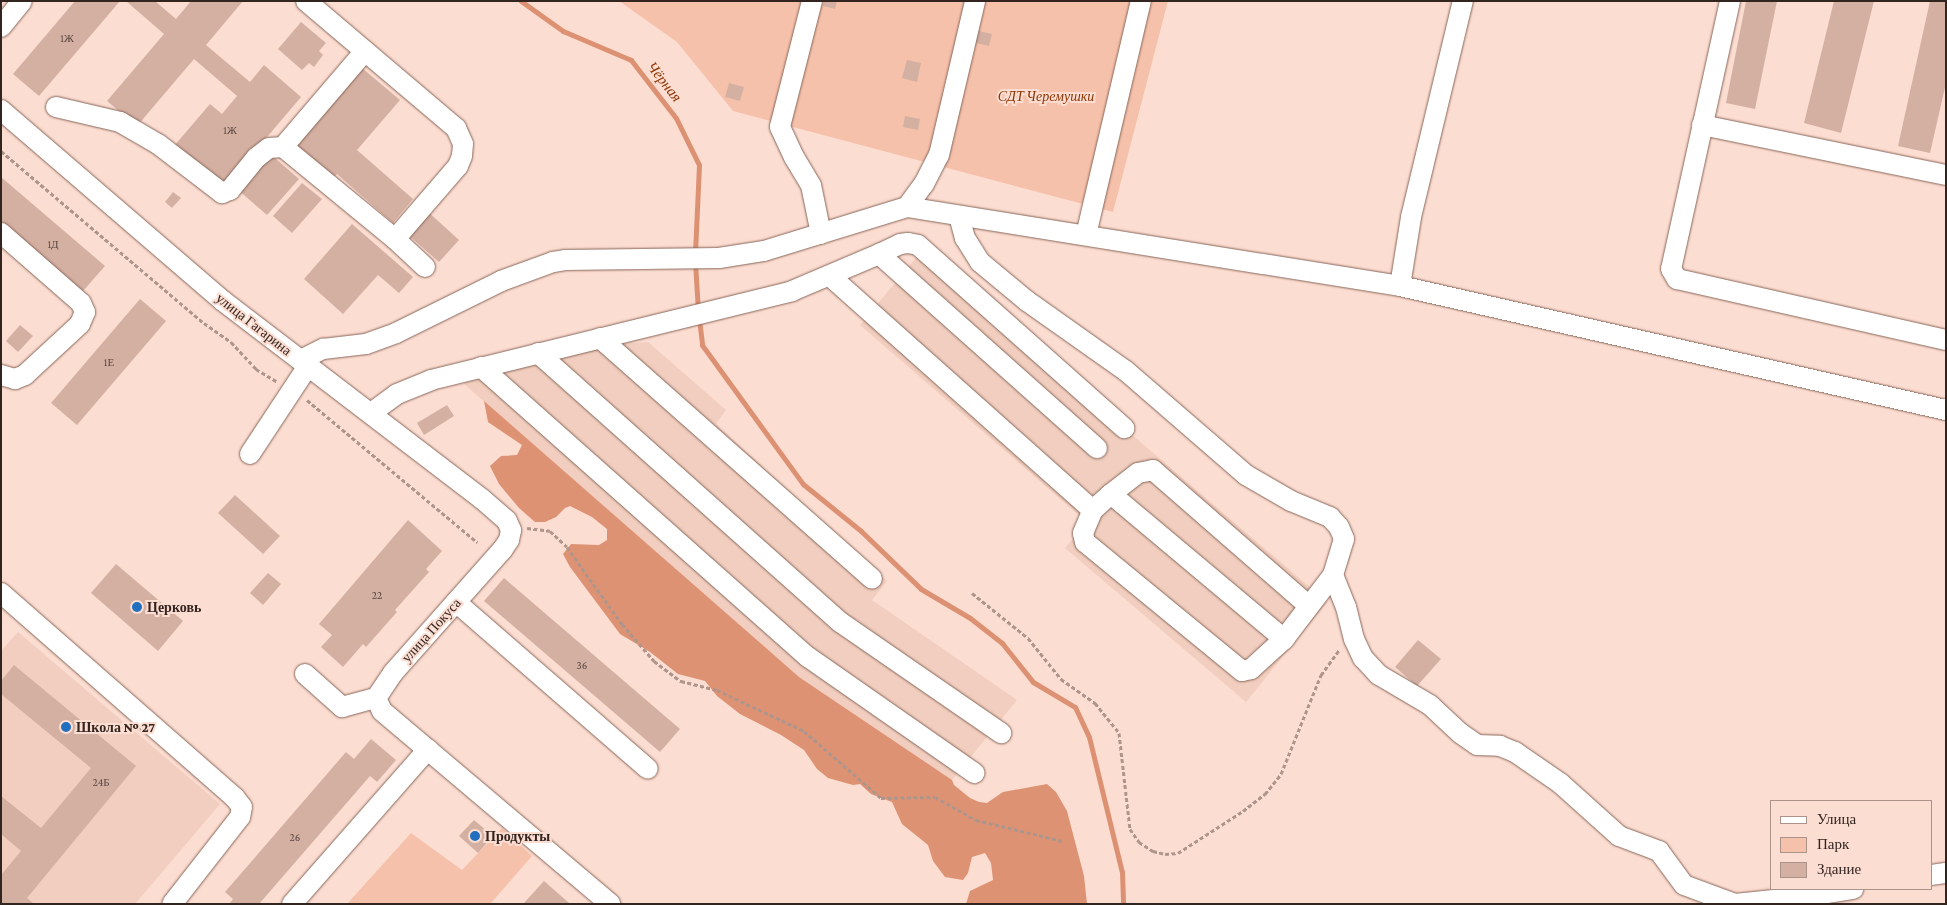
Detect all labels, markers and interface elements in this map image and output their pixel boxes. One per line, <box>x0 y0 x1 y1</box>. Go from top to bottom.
house number: 1Ж <box>60 31 74 45</box>
water label: Чёрная <box>643 58 685 106</box>
park label: СДТ Черемушки <box>998 88 1094 104</box>
house number: 1Ж <box>223 123 237 137</box>
house number: 1Д <box>47 237 59 251</box>
street label: улица Гагарина <box>213 289 295 359</box>
house number: 1Е <box>104 355 114 369</box>
house number: 22 <box>372 588 382 602</box>
street label: улица Покуса <box>398 594 464 666</box>
place label: Церковь <box>147 599 201 615</box>
marker: Церковь <box>131 601 143 613</box>
house number: 36 <box>577 658 587 672</box>
place label: Школа № 27 <box>76 719 155 735</box>
marker: Школа № 27 <box>60 721 72 733</box>
house number: 24Б <box>92 775 110 789</box>
legend <box>1770 800 1932 890</box>
text: Улица <box>1817 811 1856 827</box>
place label: Продукты <box>485 828 550 844</box>
house number: 26 <box>290 830 300 844</box>
marker: Продукты <box>469 830 481 842</box>
text: Парк <box>1817 836 1849 852</box>
text: Здание <box>1817 861 1861 877</box>

